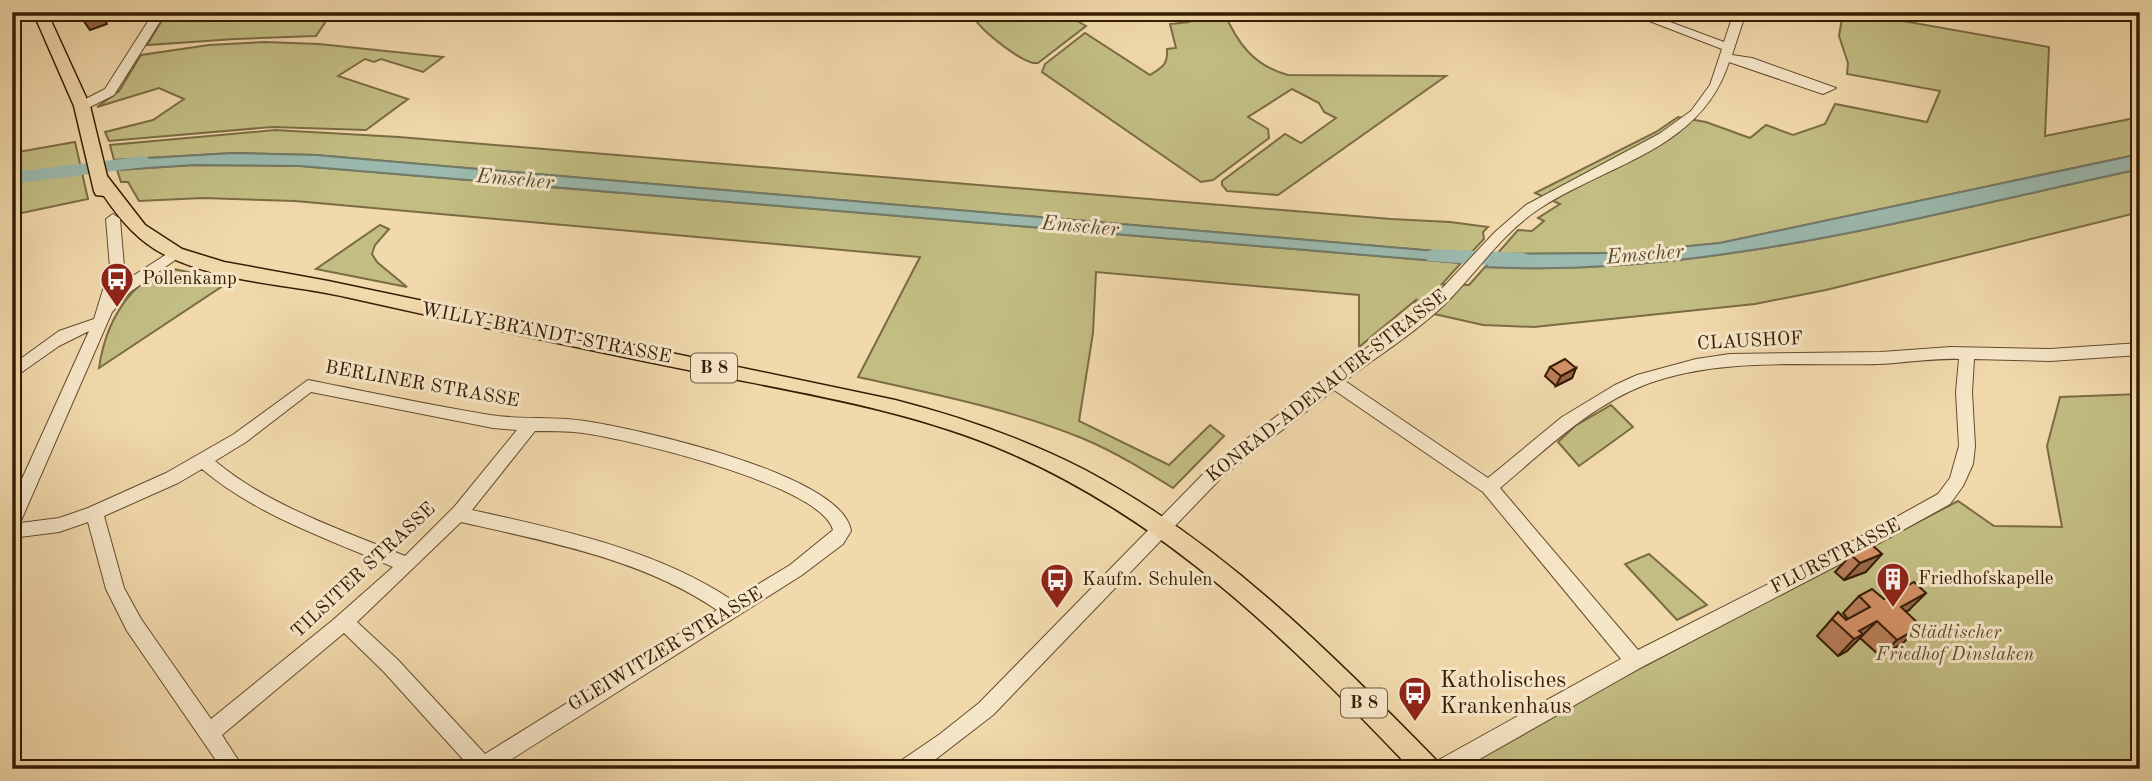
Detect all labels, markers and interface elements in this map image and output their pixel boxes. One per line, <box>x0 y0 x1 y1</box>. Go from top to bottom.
water label: Emscher <box>474 166 556 194</box>
water label: Emscher <box>1039 213 1121 241</box>
water label: Emscher <box>1604 241 1686 269</box>
bus stop icon: Pollenkamp <box>98 260 136 309</box>
place label: Pollenkamp <box>142 270 237 289</box>
street label: KONRAD-ADENAUER-STRASSE <box>1203 287 1451 487</box>
street label: WILLY-BRANDT-STRASSE <box>419 300 673 368</box>
street label: CLAUSHOF <box>1696 330 1804 354</box>
road number: B 8 <box>691 354 737 382</box>
street label: BERLINER STRASSE <box>323 359 521 411</box>
street label: TILSITER STRASSE <box>288 500 440 642</box>
street label: FLURSTRASSE <box>1768 516 1904 598</box>
building icon: Friedhofskapelle <box>1874 560 1912 609</box>
bus stop icon: Kaufm. Schulen <box>1038 561 1076 610</box>
place label: Friedhofskapelle <box>1918 570 2054 589</box>
place label: Kaufm. Schulen <box>1082 571 1213 590</box>
street label: GLEIWITZER STRASSE <box>566 584 766 716</box>
park label: Städtischer Friedhof Dinslaken <box>1875 624 2034 665</box>
place label: Katholisches Krankenhaus <box>1440 669 1572 718</box>
bus stop icon: Katholisches Krankenhaus <box>1396 674 1434 723</box>
road number: B 8 <box>1341 688 1387 718</box>

